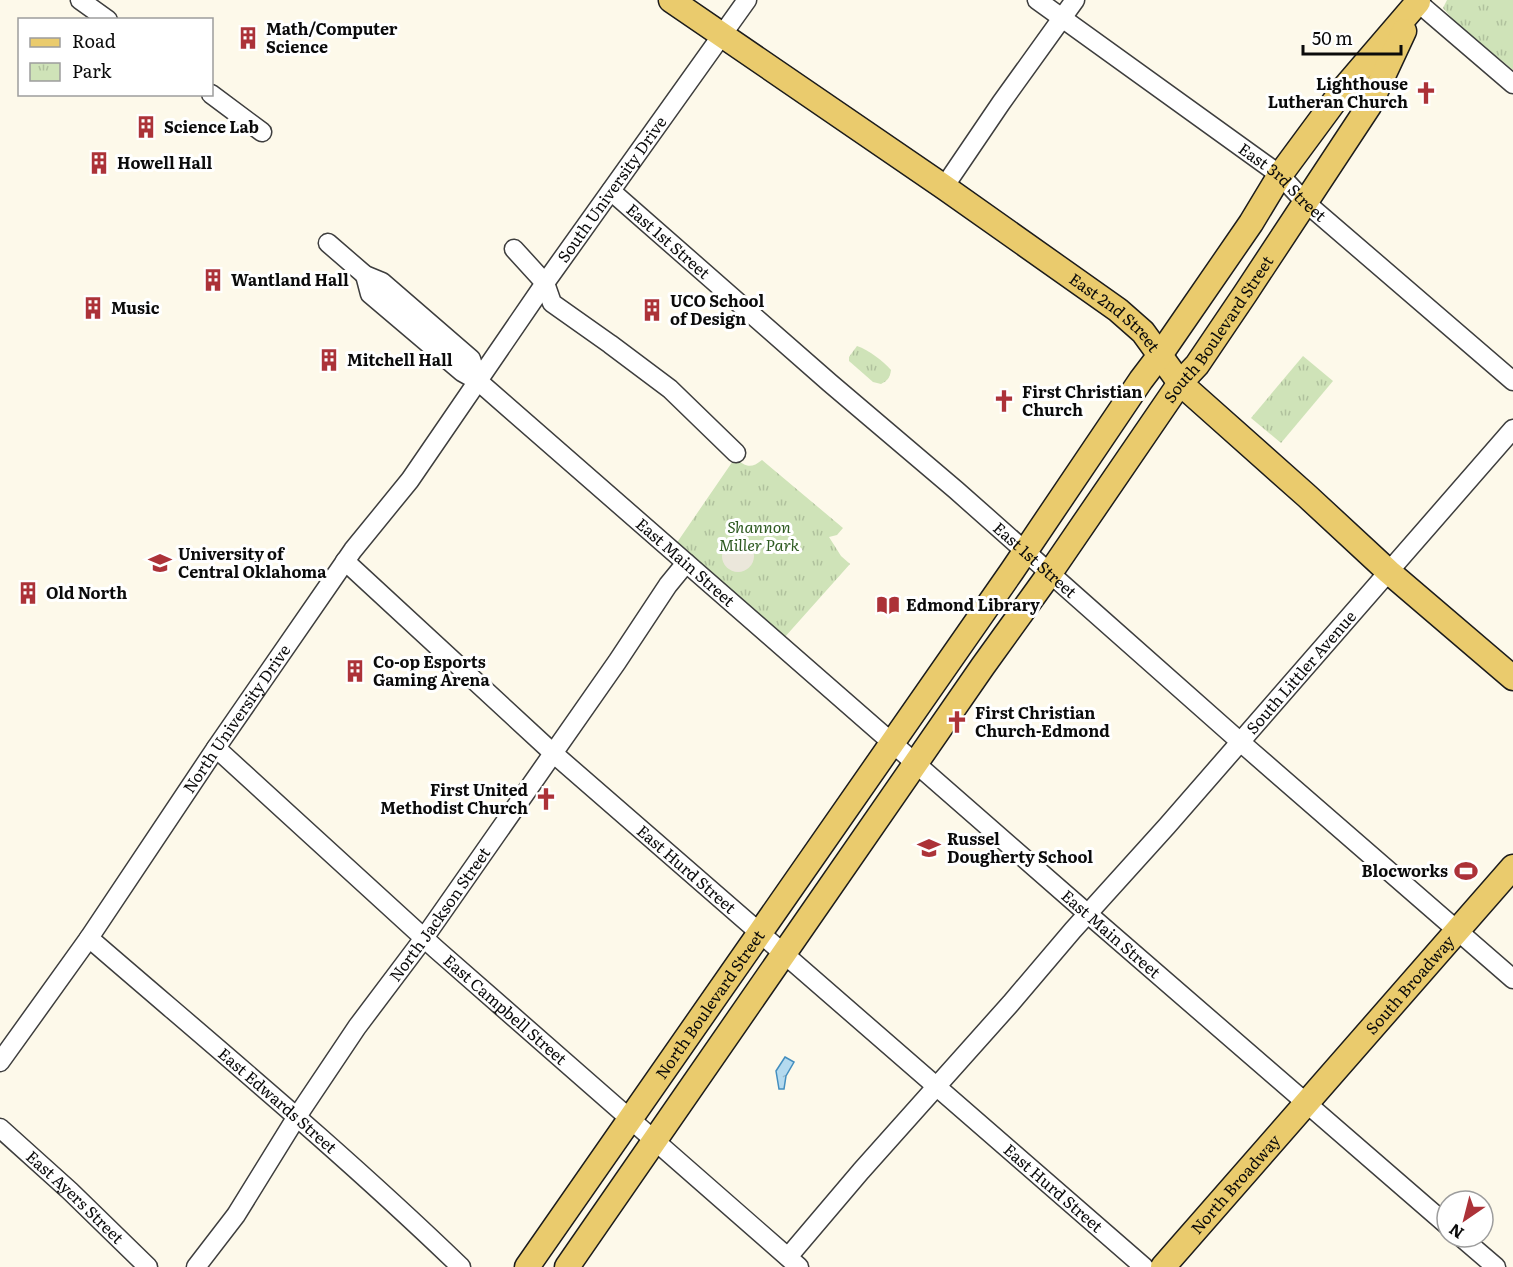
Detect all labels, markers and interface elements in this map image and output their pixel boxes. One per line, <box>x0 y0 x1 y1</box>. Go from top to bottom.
place label: Math/Computer Science <box>266 16 398 58</box>
legend <box>18 18 213 96</box>
scale bar <box>1303 18 1400 56</box>
text: 50 m <box>1312 24 1353 51</box>
building icon: Math/Computer Science <box>235 25 261 51</box>
text: Road <box>72 27 116 54</box>
text: Park <box>72 57 113 84</box>
place label: Lighthouse Lutheran Church <box>1268 71 1408 113</box>
church icon: Lighthouse Lutheran Church <box>1413 80 1439 106</box>
street label: South University Drive <box>550 111 672 267</box>
building icon: Science Lab <box>133 114 159 140</box>
place label: Science Lab <box>164 114 259 138</box>
street label: East 3rd Street <box>1234 136 1333 227</box>
building icon: Howell Hall <box>86 150 112 176</box>
place label: Howell Hall <box>117 150 212 174</box>
street label: East 1st Street <box>622 197 716 284</box>
street label: South Boulevard Street <box>1157 250 1279 407</box>
street label: East 2nd Street <box>1065 266 1167 357</box>
building icon: Wantland Hall <box>200 267 226 293</box>
place label: Wantland Hall <box>231 267 349 291</box>
place label: UCO School of Design <box>670 288 764 330</box>
building icon: Music <box>80 295 106 321</box>
place label: Music <box>111 295 160 319</box>
building icon: UCO School of Design <box>639 297 665 323</box>
building icon: Mitchell Hall <box>316 347 342 373</box>
place label: Mitchell Hall <box>347 347 453 371</box>
place label: First Christian Church <box>1022 379 1142 421</box>
church icon: First Christian Church <box>991 388 1017 414</box>
street label: East Main Street <box>631 511 741 612</box>
park label: Shannon Miller Park <box>719 514 799 556</box>
street label: East 1st Street <box>989 516 1083 603</box>
place label: University of Central Oklahoma <box>178 541 327 583</box>
school or university icon: University of Central Oklahoma <box>147 550 173 576</box>
building icon: Old North <box>15 580 41 606</box>
place label: Old North <box>46 580 127 604</box>
library icon: Edmond Library <box>875 592 901 618</box>
place label: Edmond Library <box>906 592 1040 616</box>
street label: South Littler Avenue <box>1240 604 1361 739</box>
street label: North University Drive <box>176 639 295 797</box>
place label: Co-op Esports Gaming Arena <box>373 649 490 691</box>
building icon: Co-op Esports Gaming Arena <box>342 658 368 684</box>
place label: First Christian Church-Edmond <box>975 700 1110 742</box>
church icon: First Christian Church-Edmond <box>944 709 970 735</box>
place label: First United Methodist Church <box>380 777 528 819</box>
church icon: First United Methodist Church <box>533 786 559 812</box>
street label: East Hurd Street <box>632 818 743 919</box>
place label: Russel Dougherty School <box>947 826 1093 868</box>
school or university icon: Russel Dougherty School <box>916 835 942 861</box>
street label: North Jackson Street <box>383 841 495 986</box>
place label: Blocworks <box>1361 858 1448 882</box>
sports icon: Blocworks <box>1453 858 1479 884</box>
street label: East Main Street <box>1057 883 1167 983</box>
street label: North Boulevard Street <box>649 924 770 1083</box>
street label: South Broadway <box>1359 929 1460 1039</box>
street label: East Campbell Street <box>439 948 573 1070</box>
street label: East Edwards Street <box>214 1041 343 1159</box>
street label: North Broadway <box>1184 1128 1286 1239</box>
street label: East Hurd Street <box>999 1137 1109 1238</box>
street label: East Ayers Street <box>21 1144 130 1249</box>
north arrow <box>1435 1189 1495 1249</box>
text: N <box>1443 1218 1468 1246</box>

